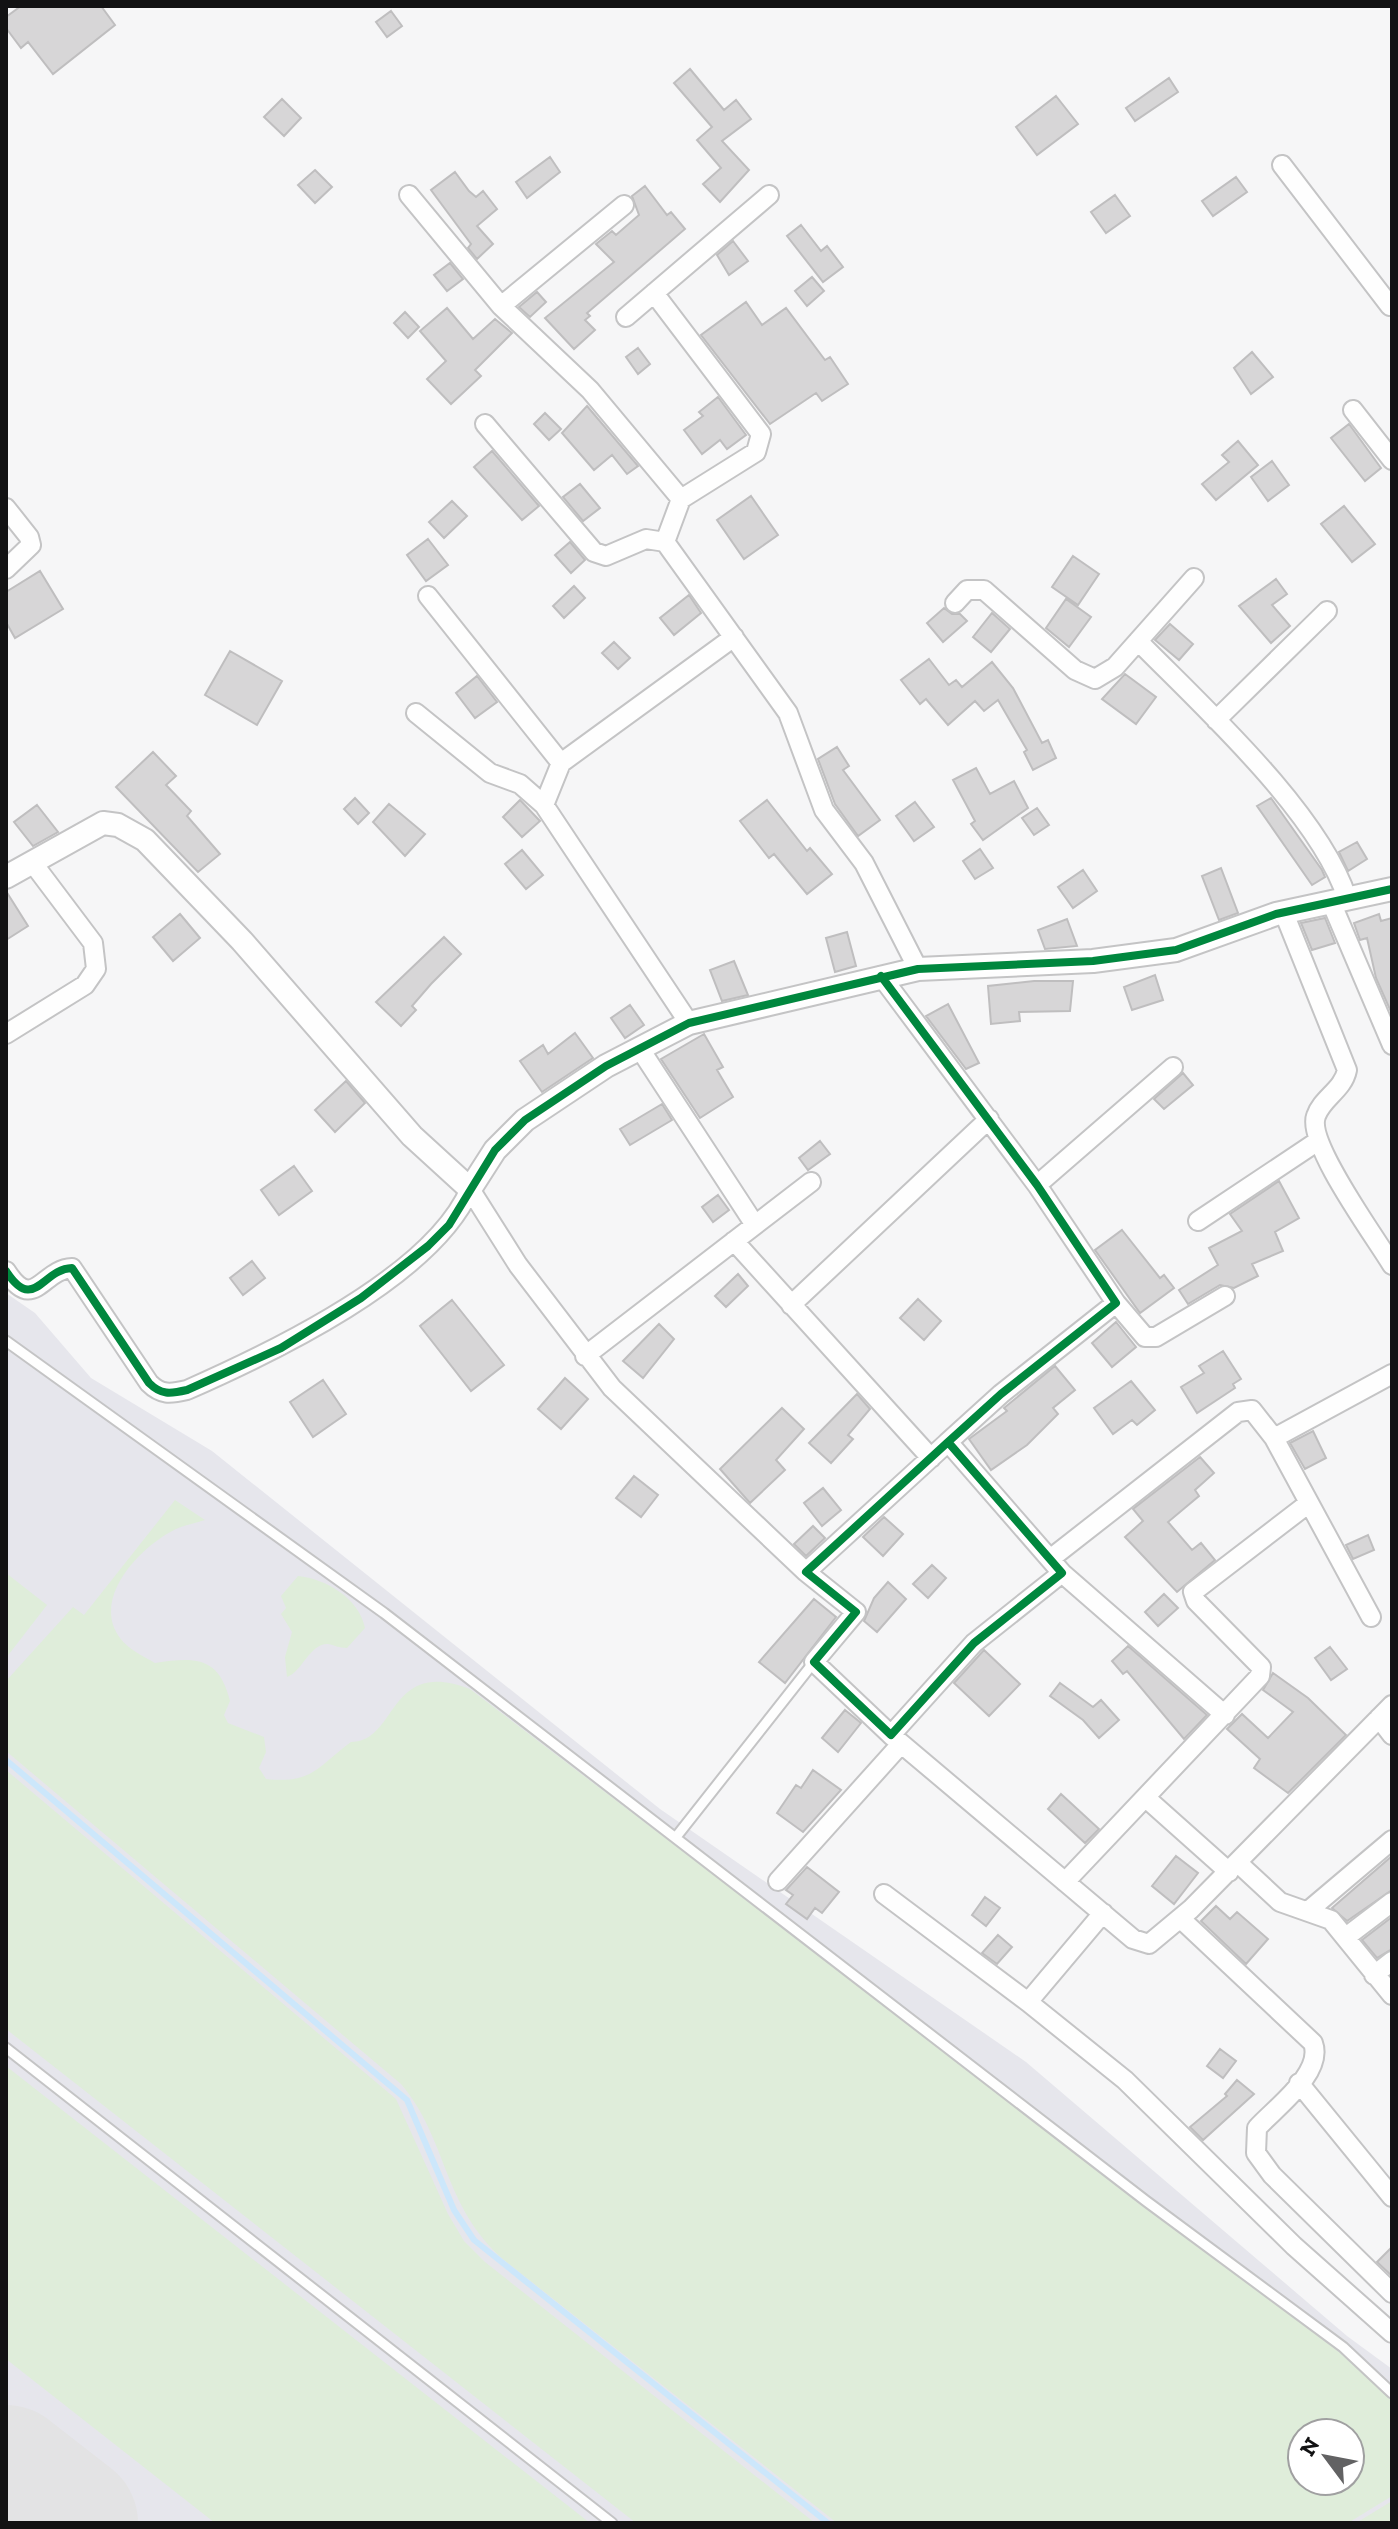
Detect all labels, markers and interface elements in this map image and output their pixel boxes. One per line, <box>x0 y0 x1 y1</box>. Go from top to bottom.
north arrow <box>1286 2417 1366 2497</box>
text: N <box>1294 2432 1325 2461</box>

